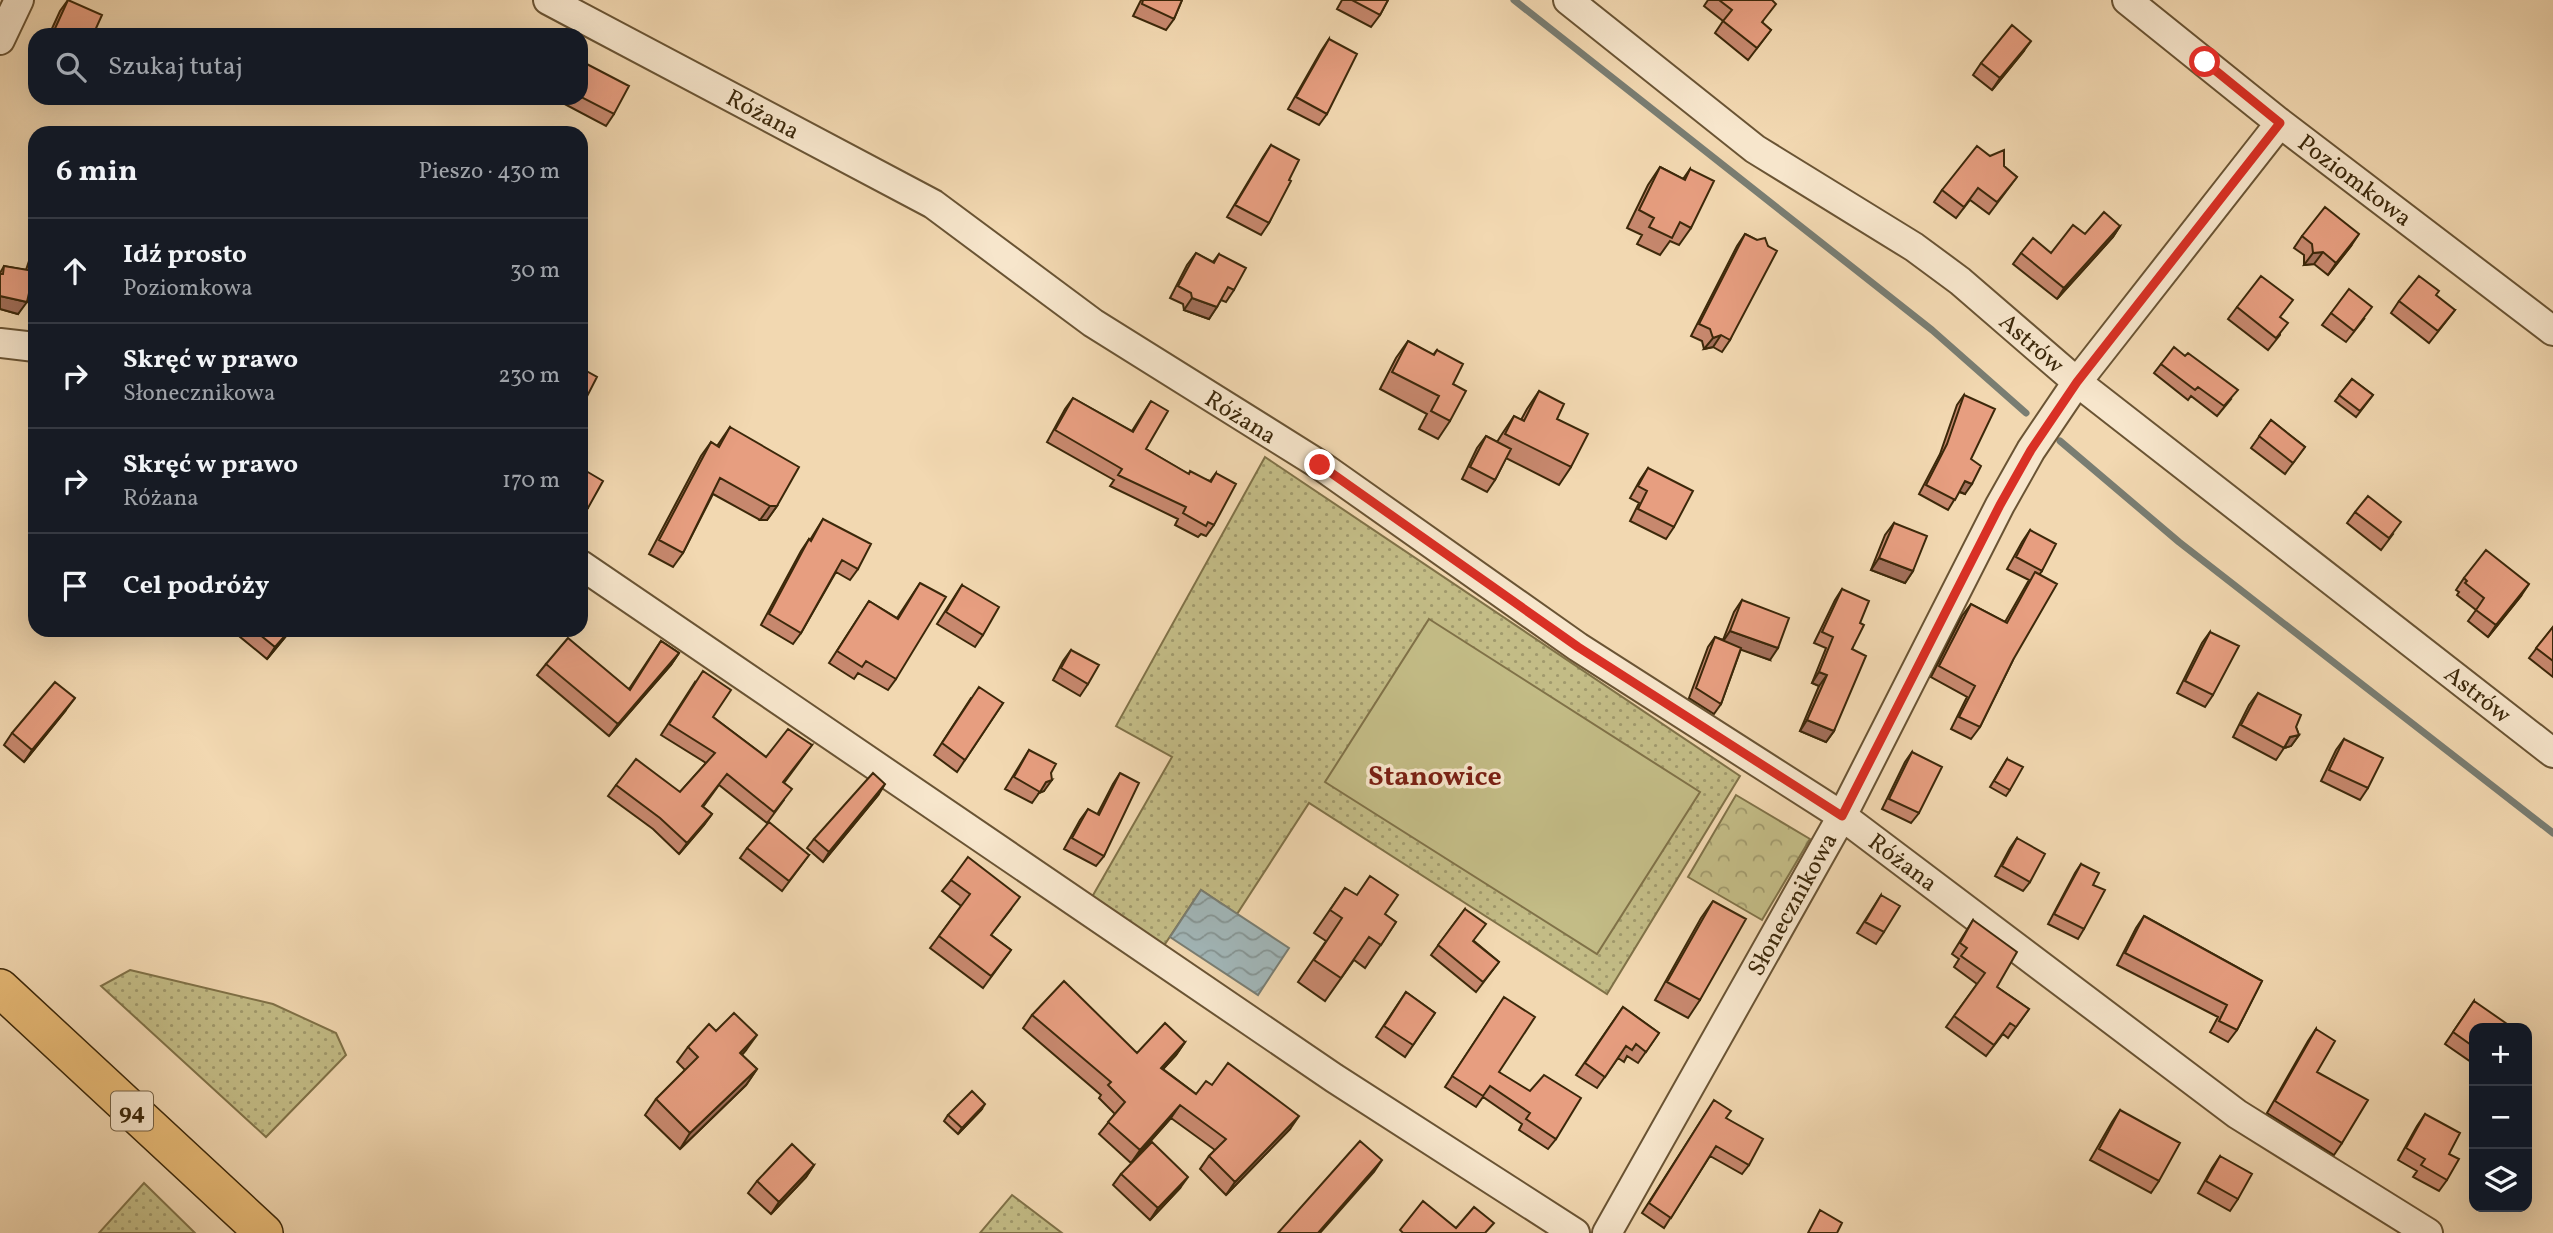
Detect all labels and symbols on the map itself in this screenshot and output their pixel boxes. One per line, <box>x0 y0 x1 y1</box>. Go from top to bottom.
route start <box>2189 46 2220 77</box>
street label: Różana <box>719 82 805 149</box>
street label: Poziomkowa <box>2290 127 2418 236</box>
street label: Astrów <box>1991 306 2071 383</box>
street label: Różana <box>1197 383 1282 454</box>
route end <box>1304 449 1335 480</box>
street label: Astrów <box>2436 659 2518 733</box>
district label: Stanowice <box>1368 758 1502 797</box>
street label: Różana <box>1860 826 1944 901</box>
street label: Słonecznikowa <box>1740 827 1847 983</box>
road number: 94 <box>111 1092 153 1130</box>

